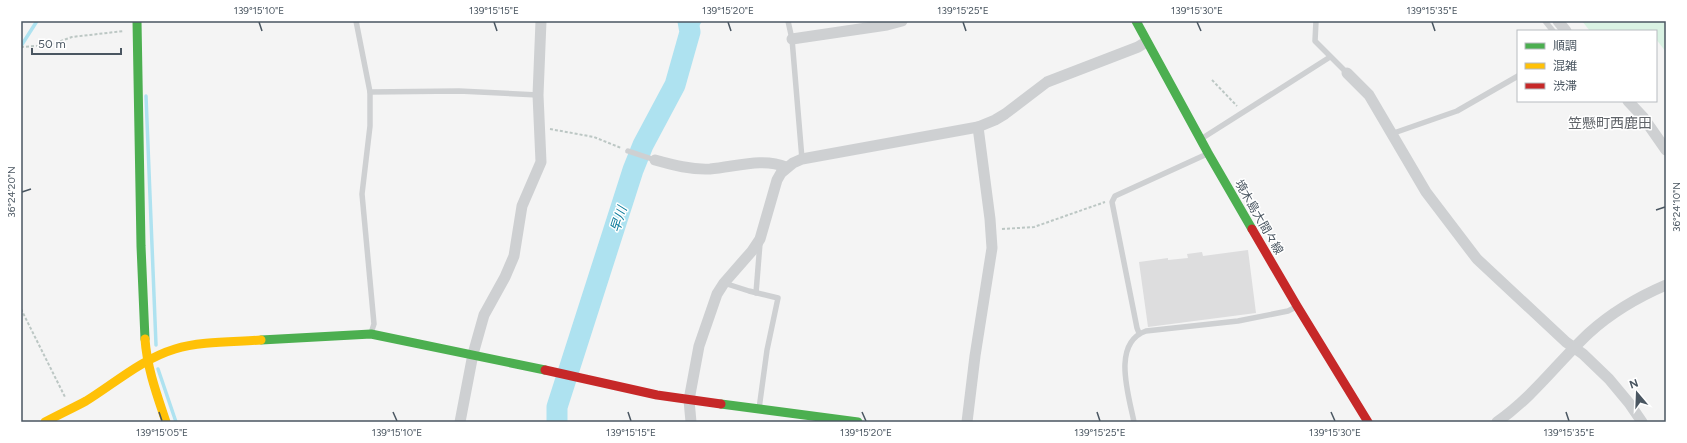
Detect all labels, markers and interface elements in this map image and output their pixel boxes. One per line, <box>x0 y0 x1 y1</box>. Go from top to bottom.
text: 139°15'10"E <box>234 4 284 17</box>
text: 139°15'15"E <box>469 4 519 17</box>
text: 139°15'20"E <box>702 4 754 17</box>
text: 139°15'25"E <box>937 4 989 17</box>
text: 139°15'30"E <box>1171 4 1223 17</box>
text: 139°15'35"E <box>1406 4 1458 17</box>
scale bar <box>32 30 121 56</box>
legend <box>1517 30 1657 102</box>
text: 50 m <box>38 37 66 51</box>
text: 順調 <box>1553 39 1577 53</box>
text: 混雑 <box>1553 59 1577 73</box>
text: 渋滞 <box>1553 79 1577 93</box>
district label: 笠懸町西鹿田 <box>1568 115 1652 132</box>
text: 36°24'20"N <box>5 166 18 218</box>
street label: 境木島大間々線 <box>1232 177 1286 257</box>
text: 36°24'10"N <box>1670 182 1683 232</box>
water label: 早川 <box>607 203 630 234</box>
north arrow <box>1617 373 1657 413</box>
text: N <box>1628 376 1640 392</box>
text: 139°15'05"E <box>136 426 188 439</box>
text: 139°15'10"E <box>372 426 422 439</box>
text: 139°15'15"E <box>606 426 656 439</box>
text: 139°15'20"E <box>840 426 892 439</box>
text: 139°15'25"E <box>1074 426 1126 439</box>
text: 139°15'30"E <box>1309 426 1361 439</box>
text: 139°15'35"E <box>1543 426 1595 439</box>

